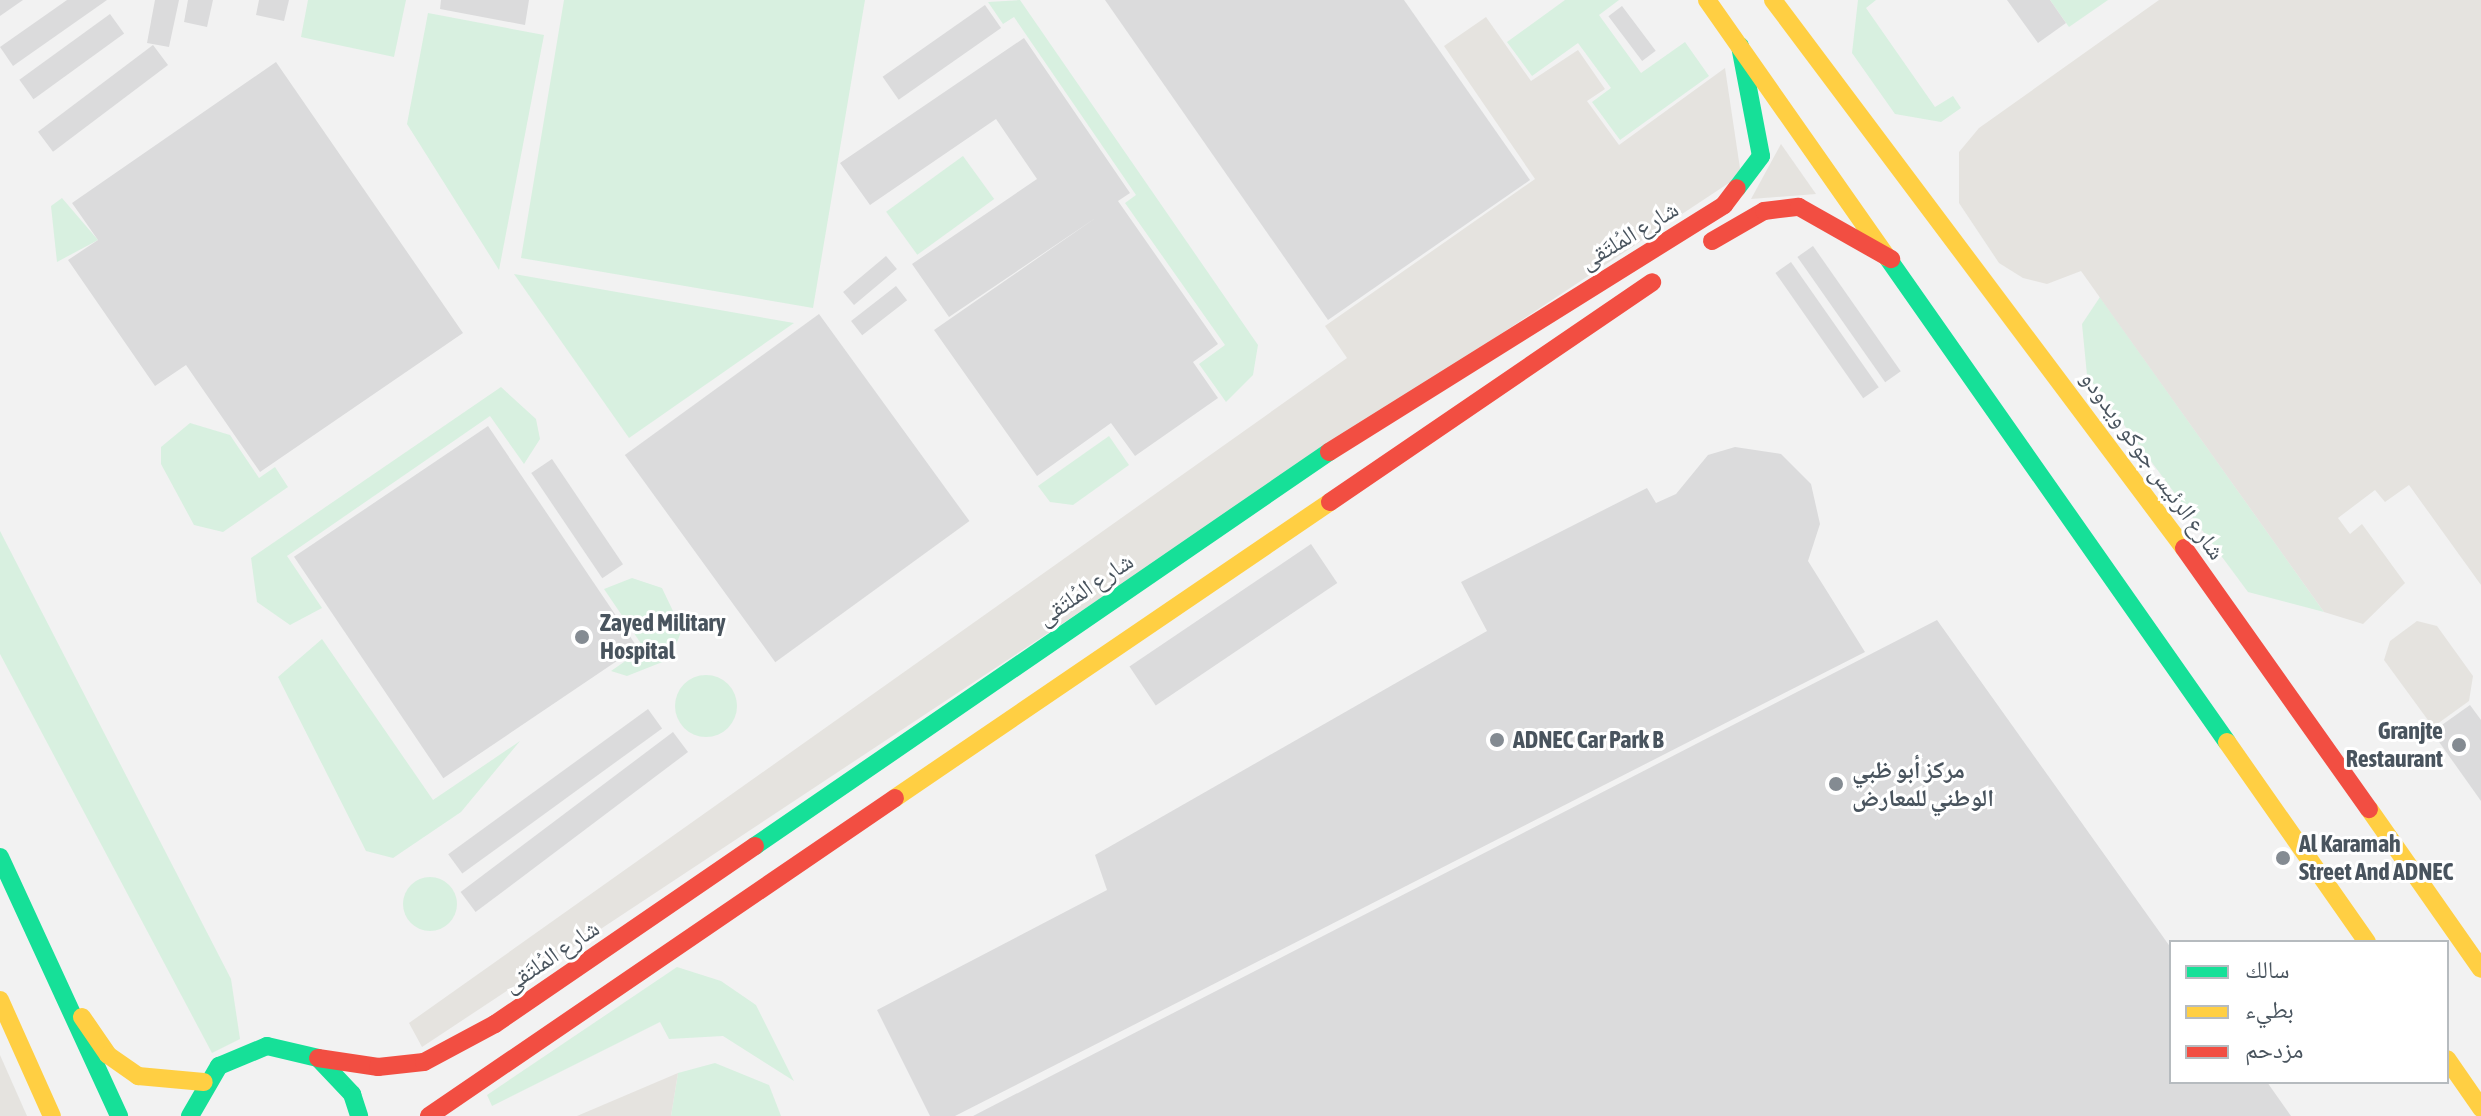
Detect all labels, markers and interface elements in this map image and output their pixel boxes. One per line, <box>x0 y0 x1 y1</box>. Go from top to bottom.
street label: شارع المُلتَقى <box>1574 194 1684 276</box>
street label: شارع الرئيس جوكو ويدودو <box>2075 365 2231 565</box>
street label: شارع المُلتَقى <box>1031 546 1139 632</box>
place label: Zayed Military Hospital <box>600 609 726 665</box>
marker: Zayed Military Hospital <box>571 626 593 648</box>
place label: Granjte Restaurant <box>2346 717 2443 773</box>
place label: ADNEC Car Park B <box>1513 726 1664 754</box>
marker: ADNEC Car Park B <box>1488 731 1506 749</box>
marker: Granjte Restaurant <box>2450 736 2468 754</box>
place label: مركز أبو ظبي الوطني للمعارض <box>1852 756 1994 812</box>
marker: مركز أبو ظبي الوطني للمعارض <box>1827 775 1845 793</box>
place label: Al Karamah Street And ADNEC <box>2299 830 2453 886</box>
marker: Al Karamah Street And ADNEC <box>2274 849 2292 867</box>
street label: شارع المُلتَقى <box>497 913 605 999</box>
legend <box>2169 940 2449 1084</box>
text: سالك <box>2245 956 2290 983</box>
text: بطيء <box>2245 996 2294 1023</box>
text: مزدحم <box>2245 1036 2304 1063</box>

